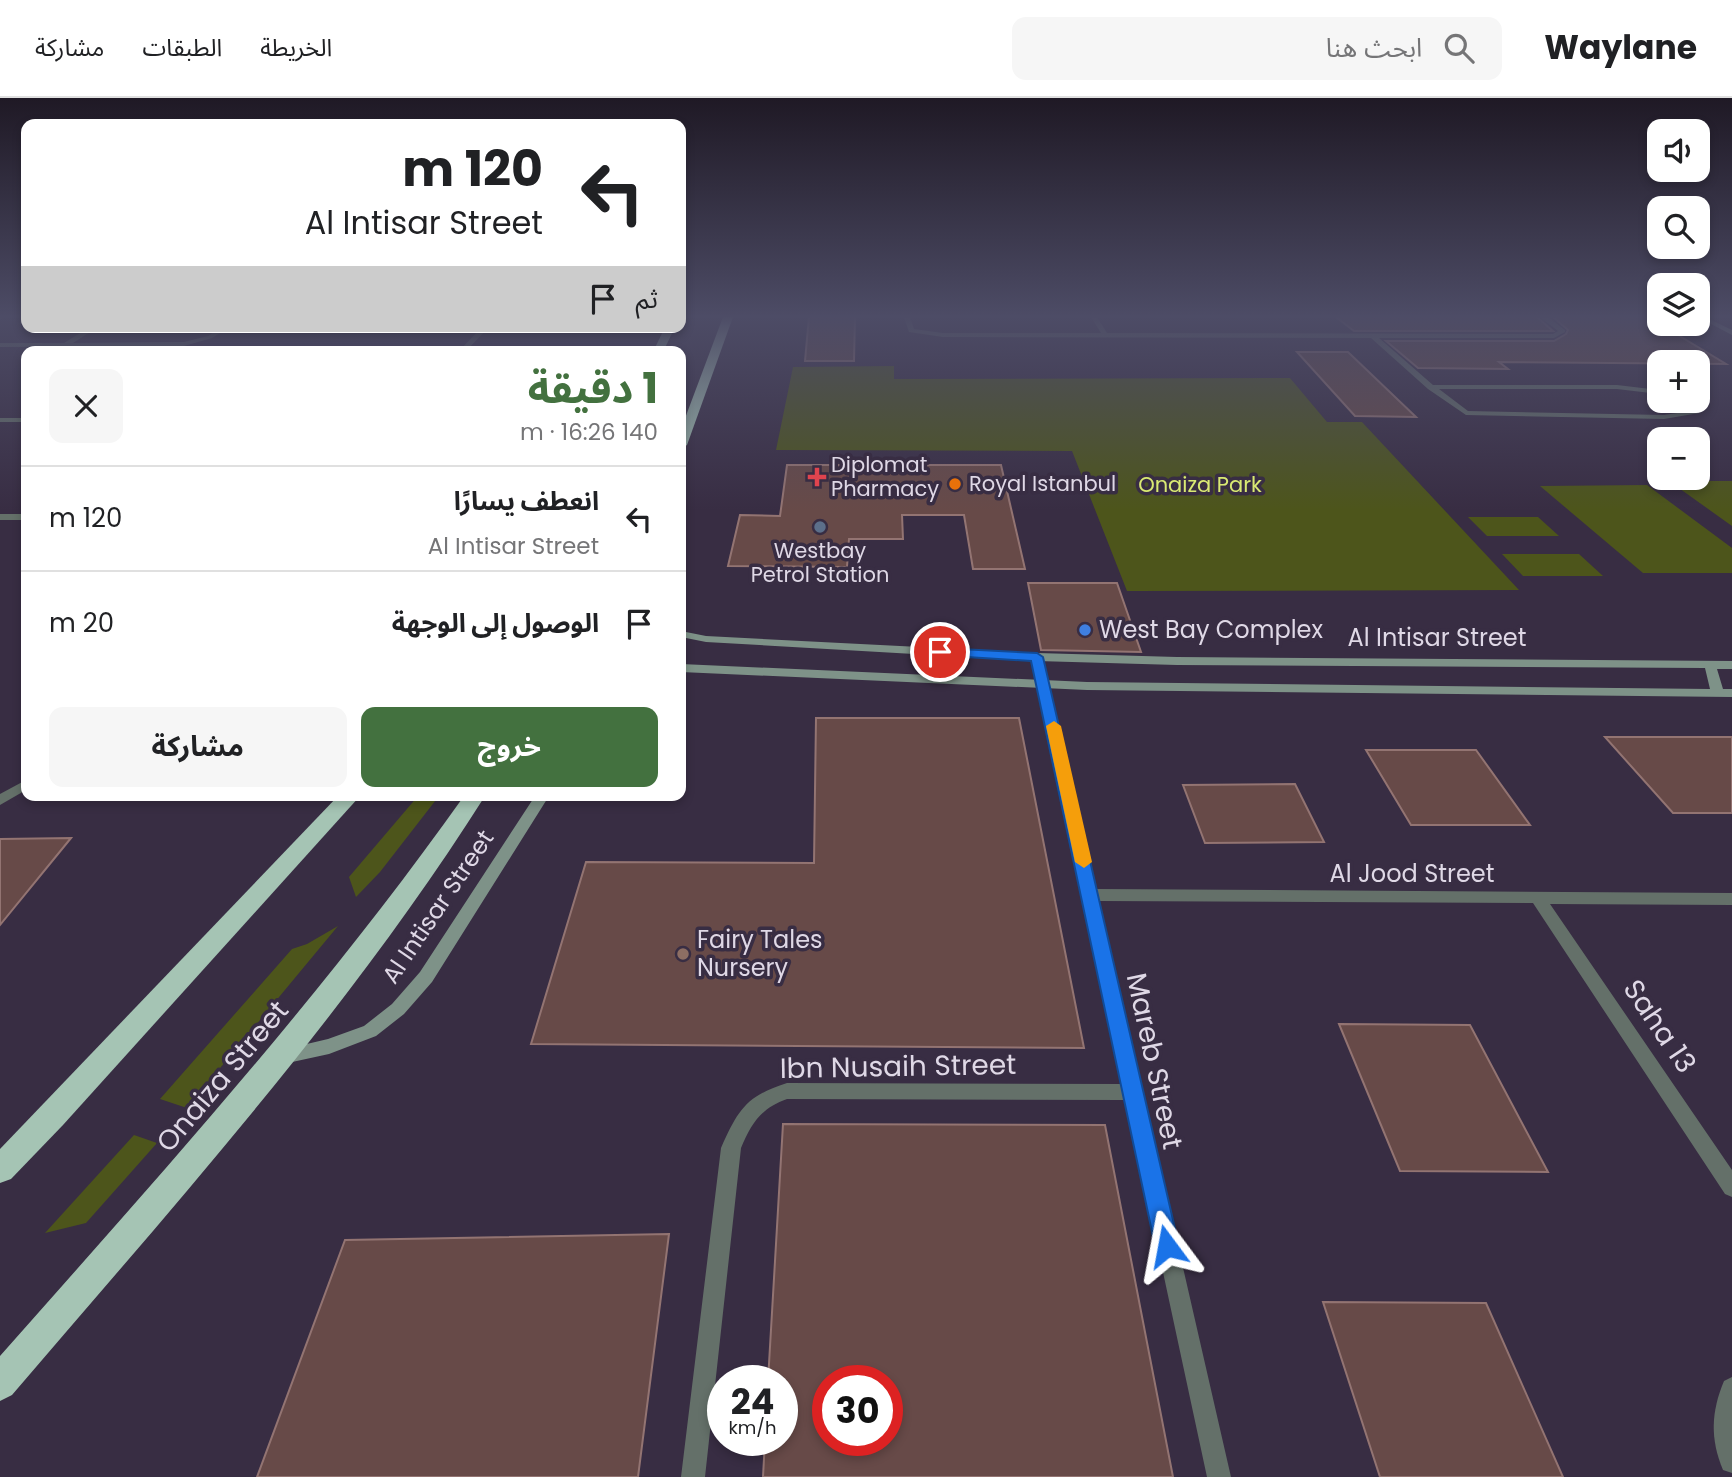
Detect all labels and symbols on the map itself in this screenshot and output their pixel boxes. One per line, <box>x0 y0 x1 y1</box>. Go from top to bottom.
place label: Diplomat Pharmacy <box>831 450 939 503</box>
marker: Diplomat Pharmacy <box>809 469 825 485</box>
place label: Royal Istanbul <box>969 469 1116 498</box>
park label: Onaiza Park <box>1138 470 1262 499</box>
marker: Royal Istanbul <box>947 476 963 492</box>
marker: Westbay Petrol Station <box>812 519 828 535</box>
place label: Westbay Petrol Station <box>751 536 889 589</box>
place label: West Bay Complex <box>1099 613 1323 646</box>
street label: Al Intisar Street <box>1348 621 1526 654</box>
pin <box>910 622 970 682</box>
marker: West Bay Complex <box>1077 622 1093 638</box>
street label: Al Intisar Street <box>374 823 501 990</box>
street label: Al Jood Street <box>1330 857 1494 890</box>
place label: Fairy Tales Nursery <box>697 923 823 984</box>
marker: Fairy Tales Nursery <box>675 946 691 962</box>
street label: Mareb Street <box>1117 969 1192 1153</box>
street label: Saha 13 <box>1614 972 1705 1081</box>
street label: Onaiza Street <box>147 992 297 1160</box>
street label: Ibn Nusaih Street <box>779 1045 1017 1088</box>
position arrow <box>1130 1209 1204 1283</box>
speed limit sign: 30 <box>812 1365 903 1456</box>

